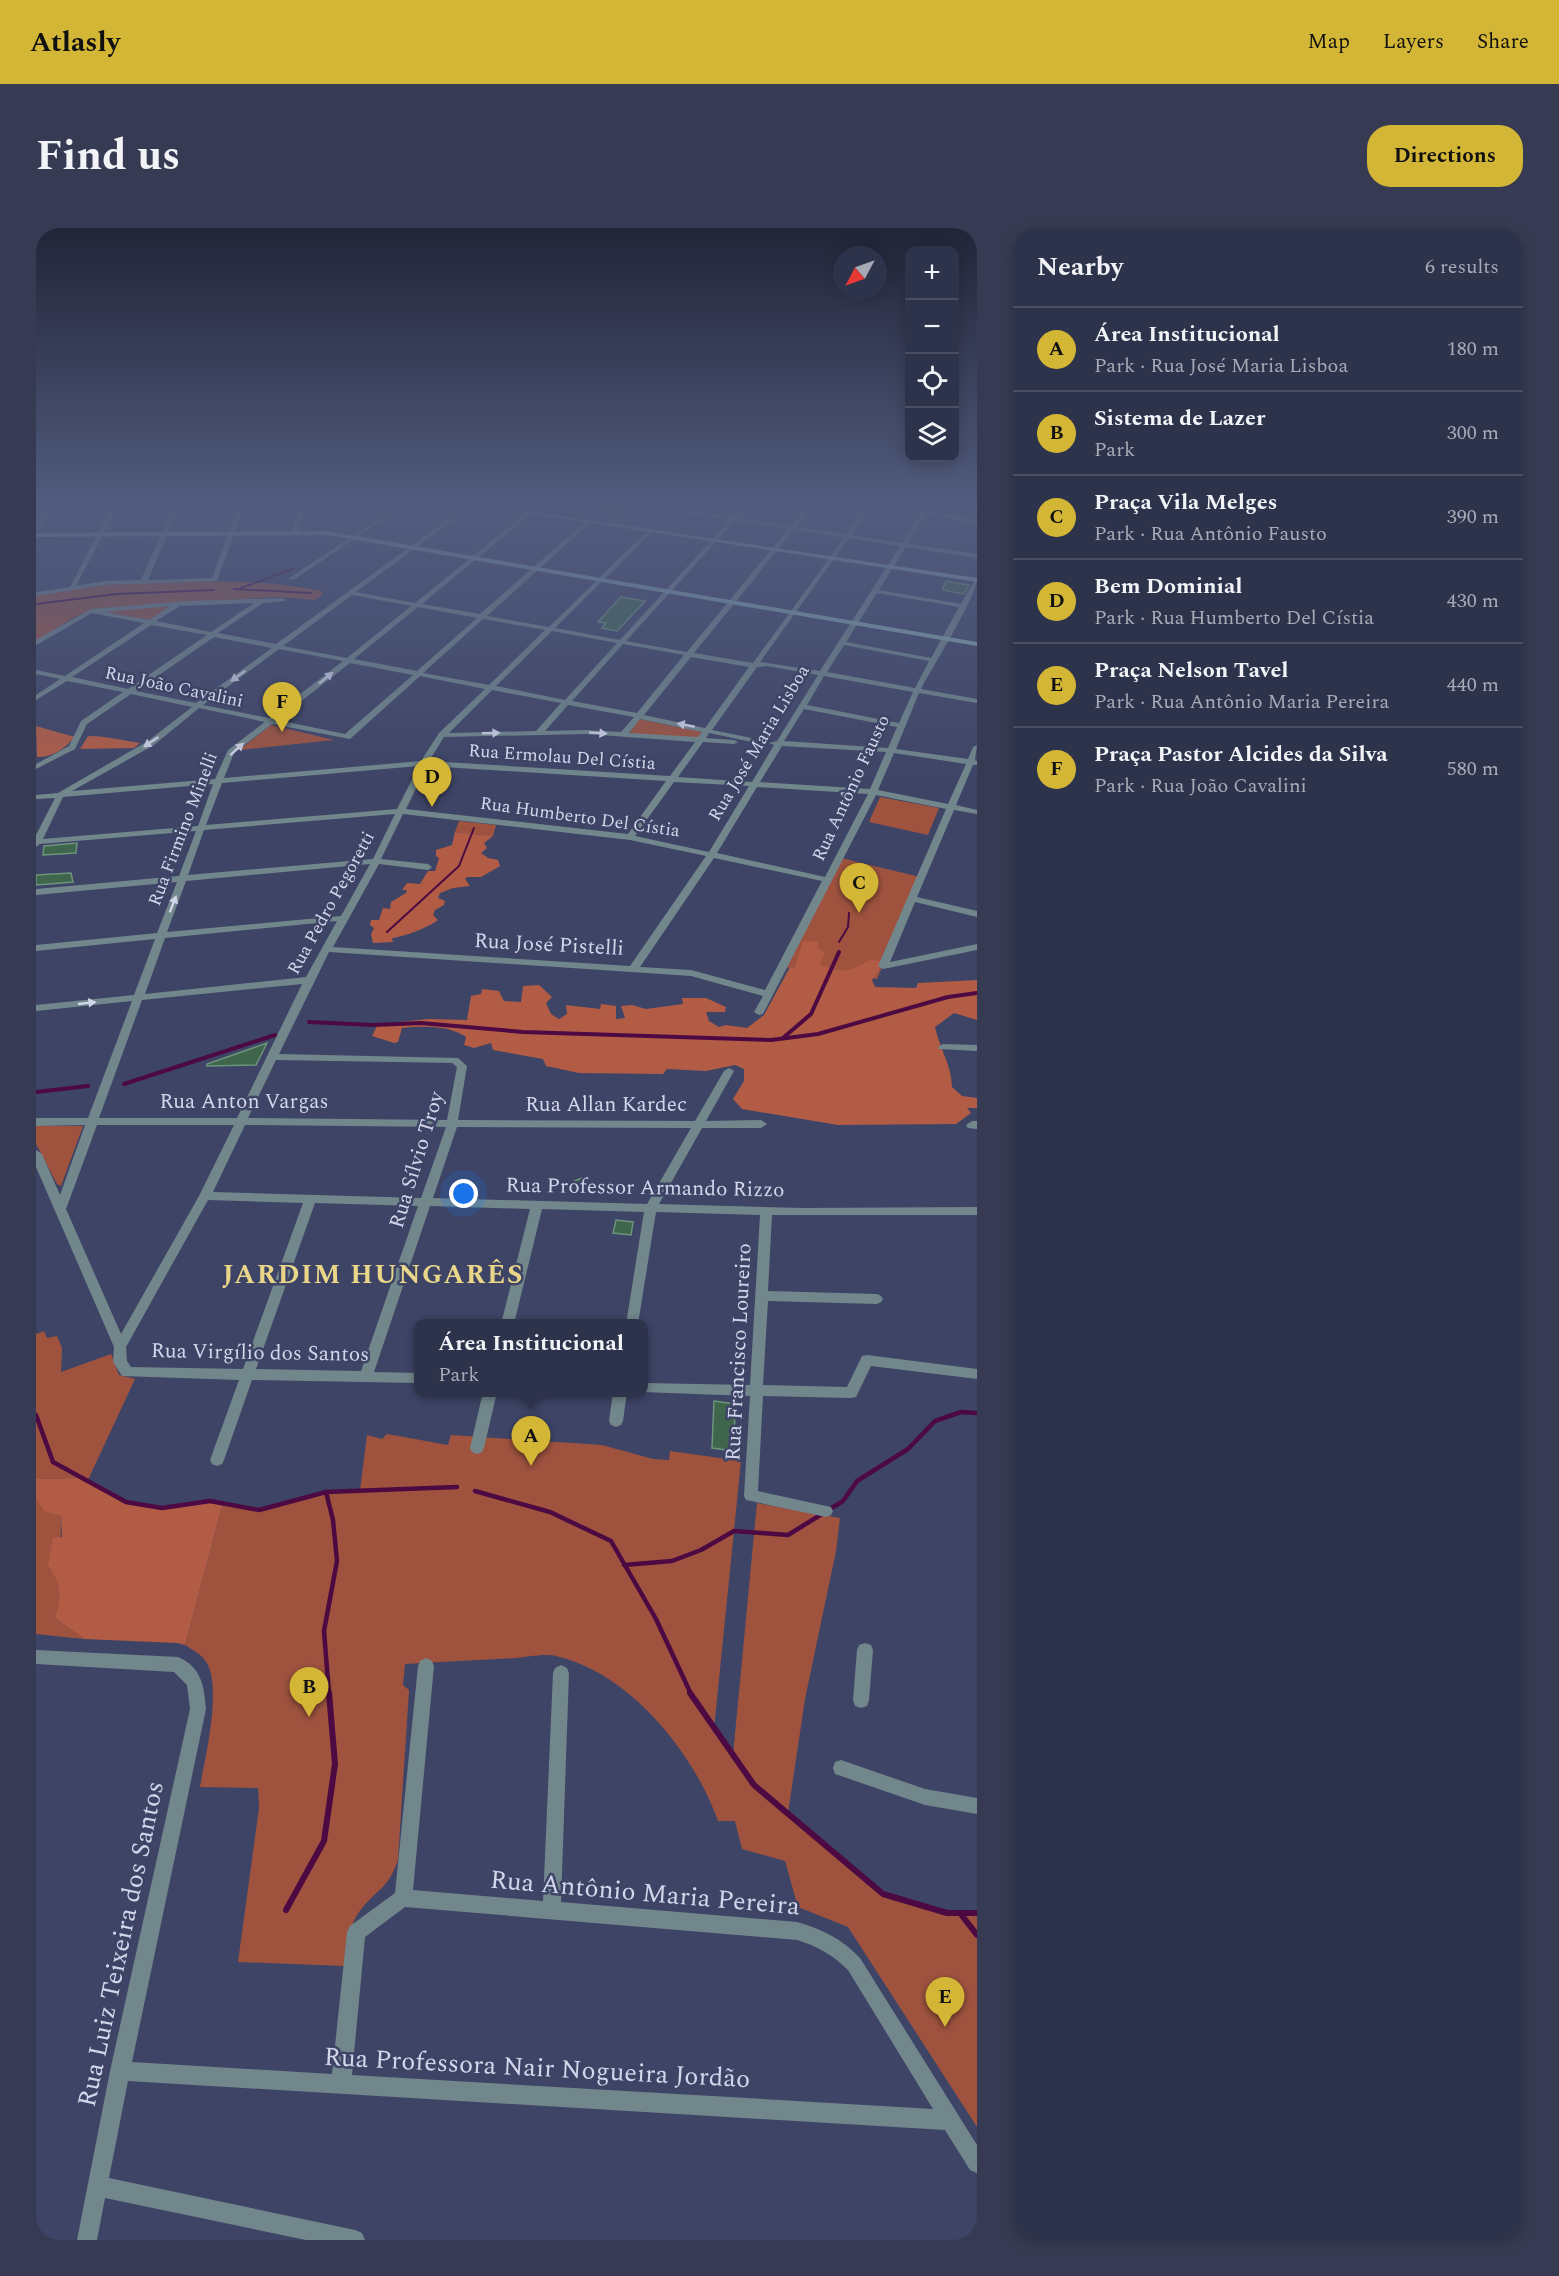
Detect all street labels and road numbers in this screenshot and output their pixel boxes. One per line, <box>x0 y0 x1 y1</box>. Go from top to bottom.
street label: Rua João Cavalini <box>102 659 246 715</box>
street label: Rua José Maria Lisboa <box>702 660 817 826</box>
street label: Rua Antônio Fausto <box>805 710 897 866</box>
street label: Rua Ermolau Del Cístia <box>467 737 657 777</box>
street label: Rua Firmino Minelli <box>141 748 225 910</box>
street label: Rua Humberto Del Cístia <box>478 790 682 844</box>
street label: Rua Pedro Pegoretti <box>280 826 382 980</box>
street label: Rua José Pistelli <box>473 925 625 965</box>
street label: Rua Anton Vargas <box>159 1086 329 1118</box>
street label: Rua Sílvio Troy <box>381 1087 453 1232</box>
street label: Rua Allan Kardec <box>525 1089 687 1121</box>
street label: Rua Professor Armando Rizzo <box>505 1170 785 1206</box>
street label: Rua Francisco Loureiro <box>717 1242 761 1462</box>
street label: Rua Virgílio dos Santos <box>151 1335 369 1371</box>
street label: Rua Luiz Teixeira dos Santos <box>67 1777 175 2111</box>
street label: Rua Antônio Maria Pereira <box>488 1860 802 1926</box>
street label: Rua Professora Nair Nogueira Jordão <box>323 2037 751 2099</box>

